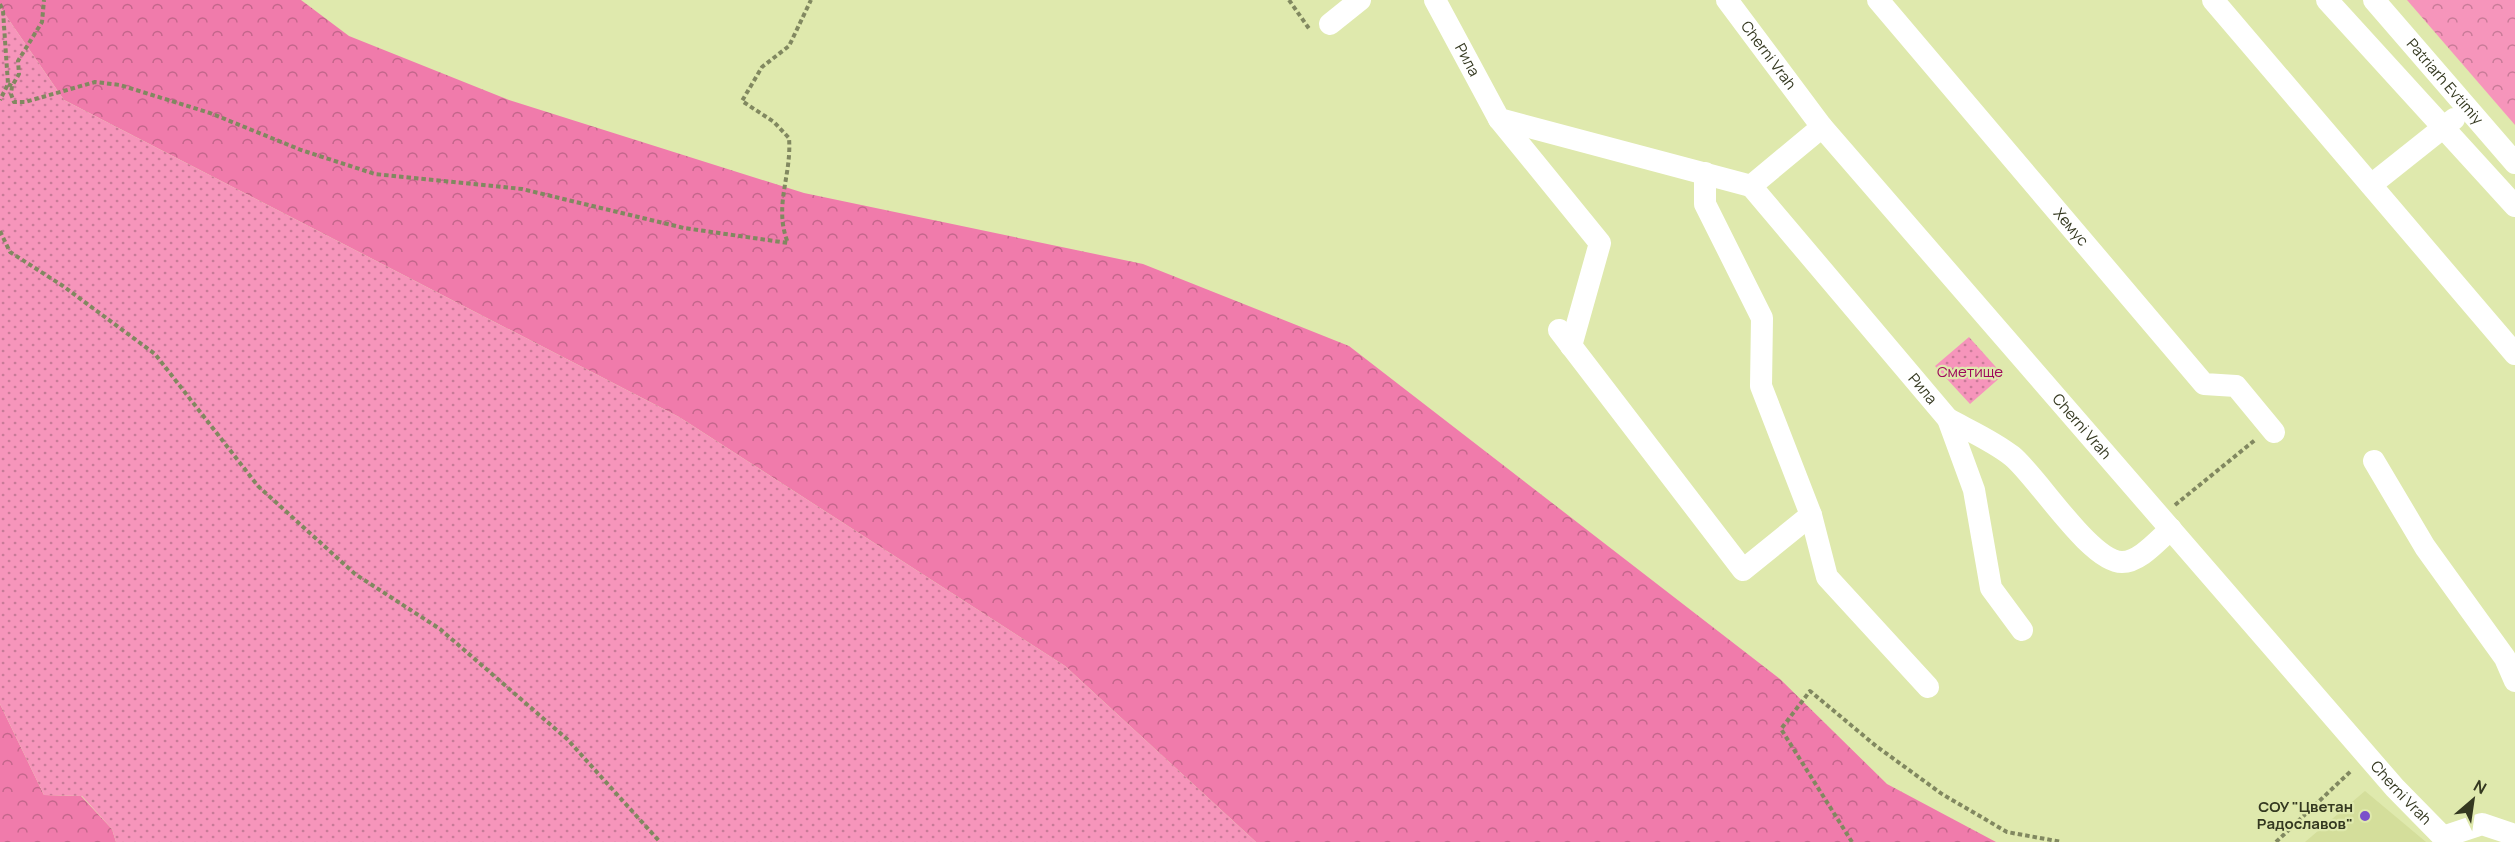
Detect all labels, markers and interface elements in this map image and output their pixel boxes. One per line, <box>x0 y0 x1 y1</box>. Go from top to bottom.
street label: Cherni Vrah <box>1736 16 1801 94</box>
street label: Patriarh Evtimiy <box>2402 34 2488 129</box>
street label: Рила <box>1450 39 1485 80</box>
street label: Хемус <box>2049 203 2093 250</box>
park label: Сметище <box>1937 361 2003 382</box>
street label: Рила <box>1904 369 1942 409</box>
street label: Cherni Vrah <box>2048 389 2116 464</box>
street label: Cherni Vrah <box>2366 756 2437 829</box>
north arrow <box>2443 770 2503 830</box>
text: N <box>2470 774 2491 799</box>
place label: СОУ "Цветан Радославов" <box>2257 796 2353 834</box>
marker: СОУ "Цветан Радославов" <box>2358 809 2372 823</box>

